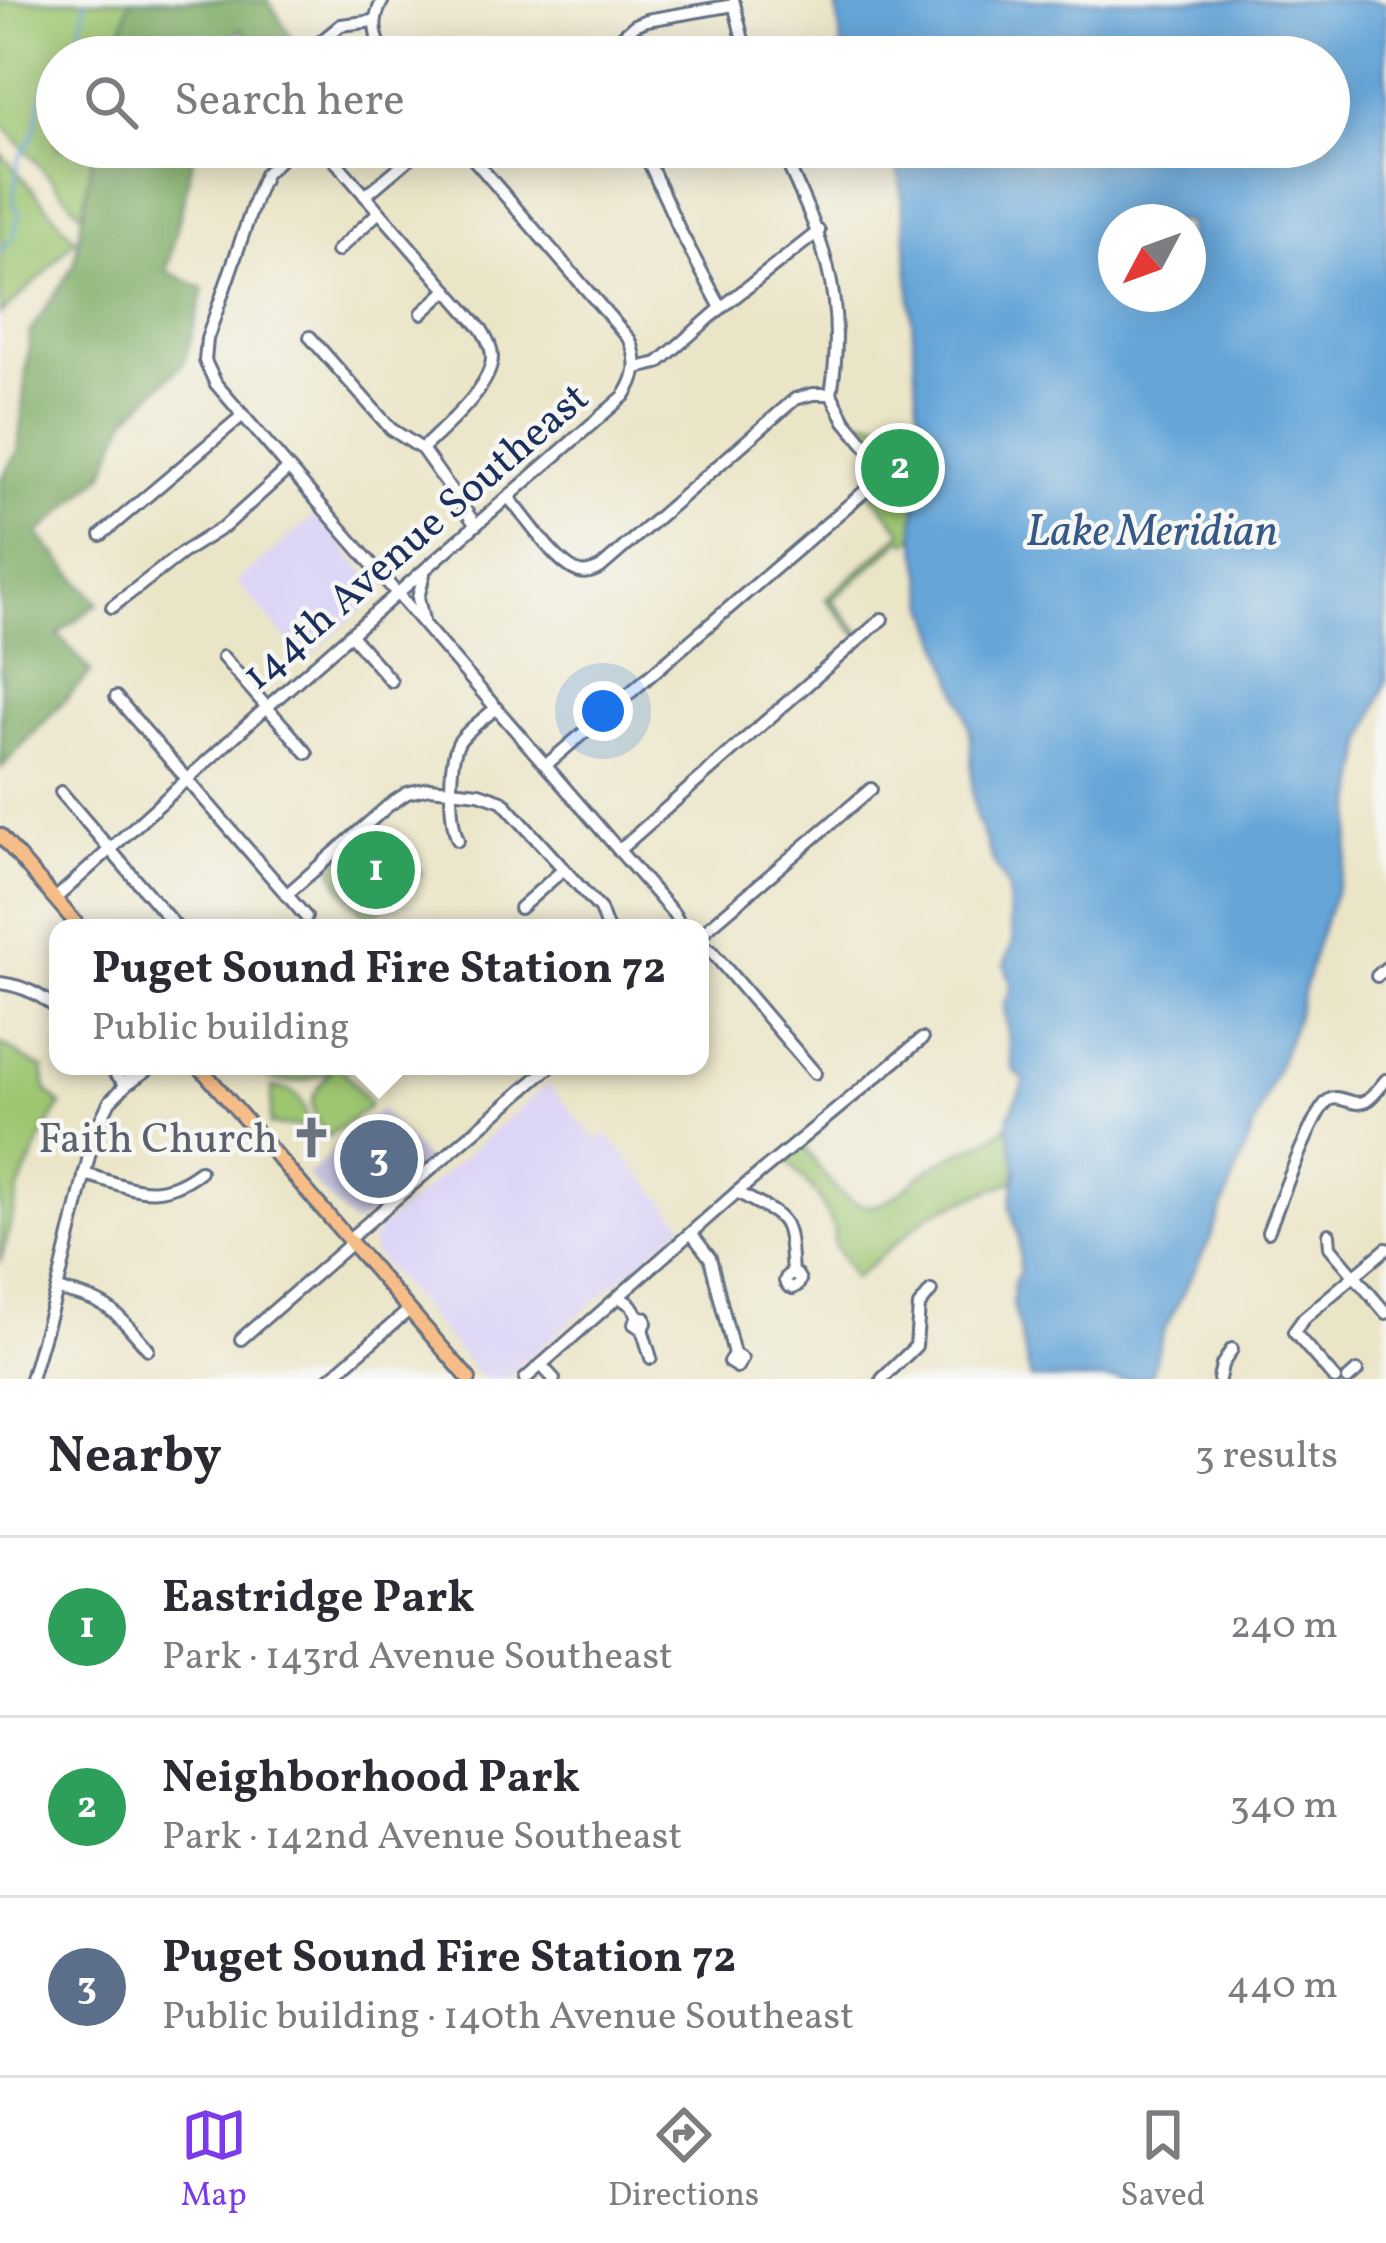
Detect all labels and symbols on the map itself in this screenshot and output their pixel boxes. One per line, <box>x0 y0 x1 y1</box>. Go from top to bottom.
north arrow <box>1098 204 1206 312</box>
street label: 144th Avenue Southeast <box>230 371 603 706</box>
pin: 2 <box>861 423 939 513</box>
water label: Lake Meridian <box>1026 502 1278 565</box>
your location <box>573 681 633 741</box>
pin: 1 <box>337 825 415 915</box>
place label: Faith Church <box>38 1112 278 1171</box>
church icon: Faith Church <box>289 1114 335 1160</box>
pin: 3 <box>340 1114 418 1204</box>

